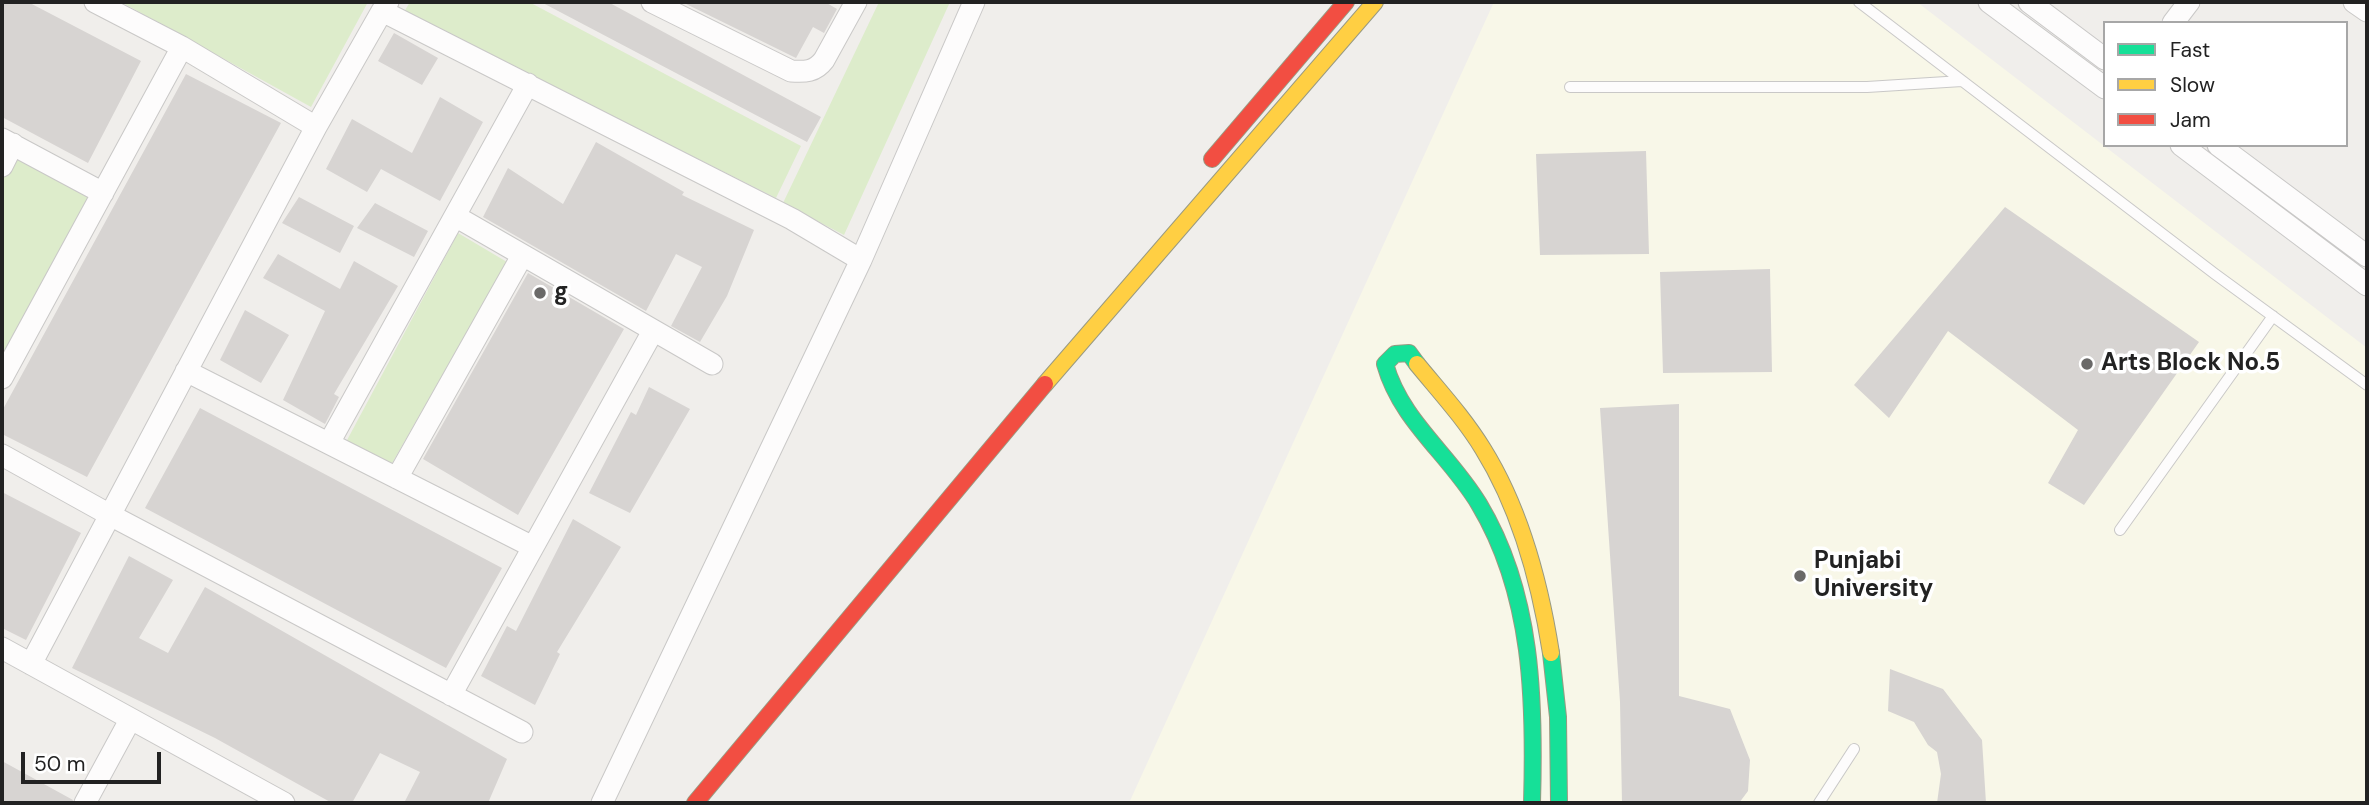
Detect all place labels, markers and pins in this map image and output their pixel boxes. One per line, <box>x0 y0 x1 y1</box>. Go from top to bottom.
place label: g <box>554 279 568 307</box>
marker: g <box>532 285 548 301</box>
place label: Arts Block No.5 <box>2101 350 2280 378</box>
marker: Arts Block No.5 <box>2079 356 2095 372</box>
place label: Punjabi University <box>1814 548 1933 604</box>
marker: Punjabi University <box>1792 568 1808 584</box>

